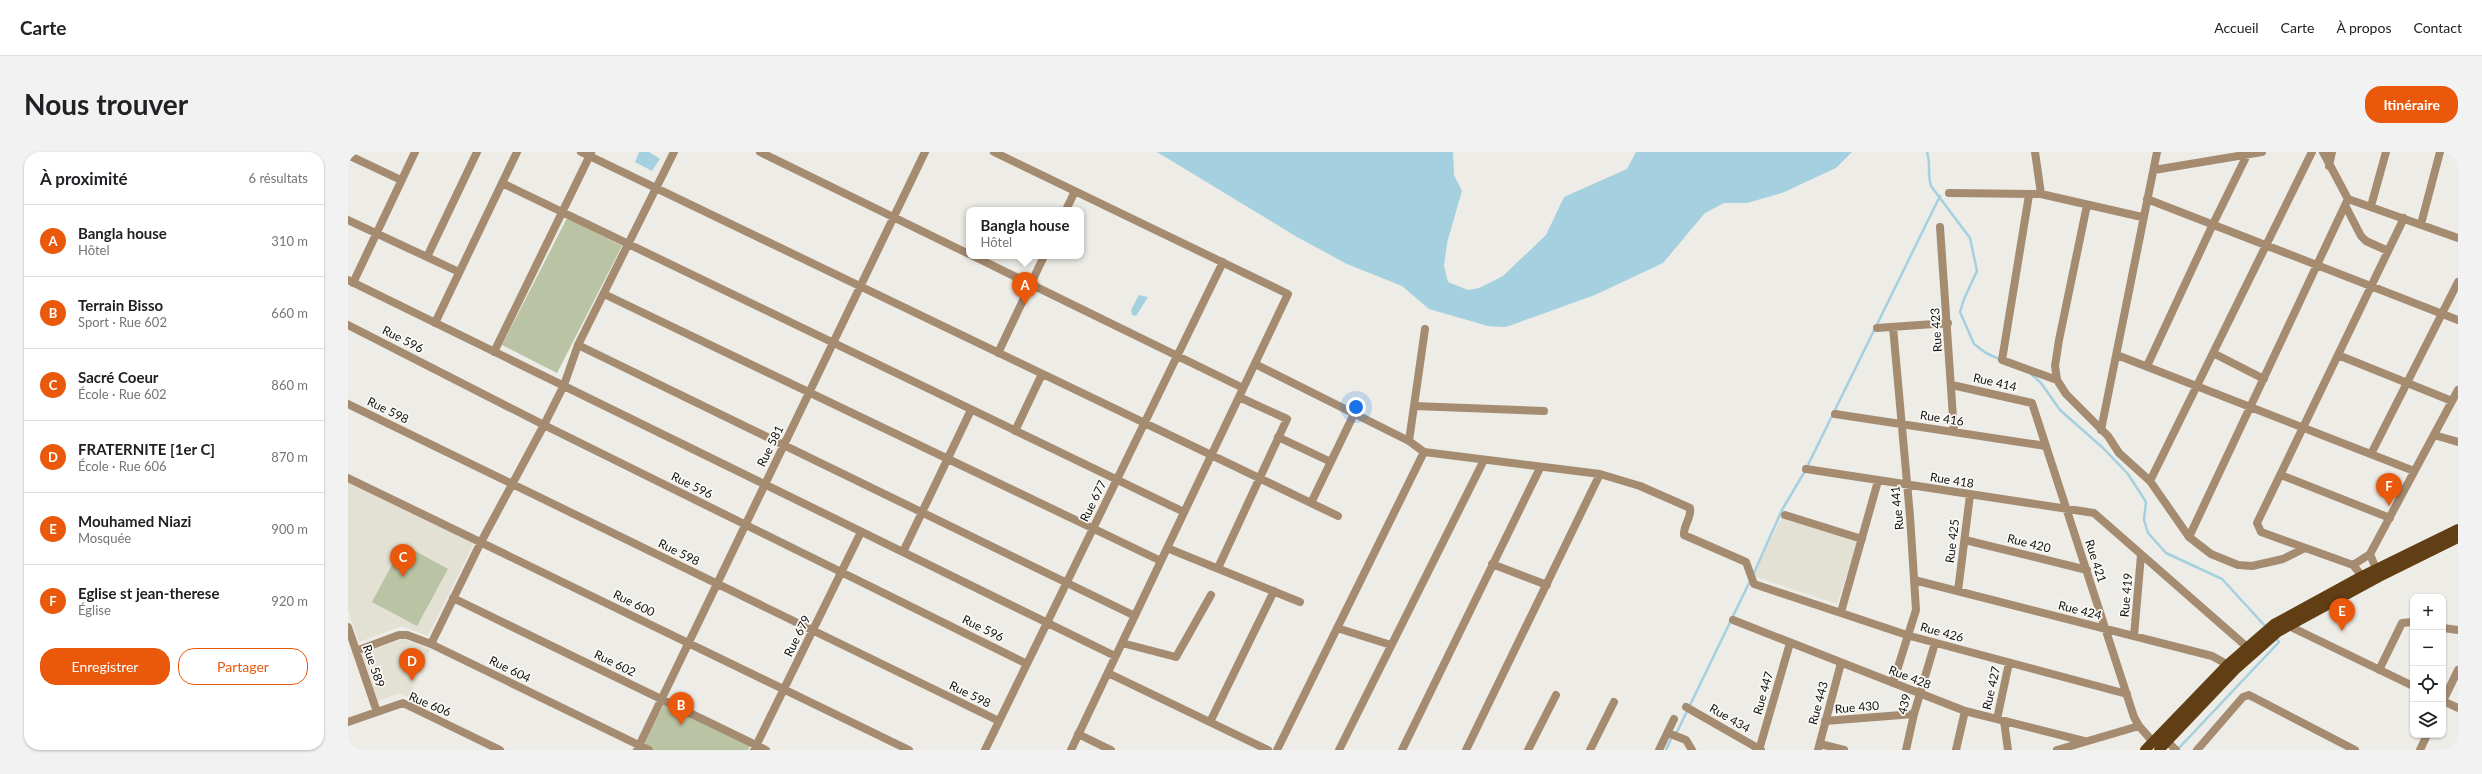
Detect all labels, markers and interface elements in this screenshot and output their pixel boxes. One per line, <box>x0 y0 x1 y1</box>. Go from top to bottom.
text: Carte <box>20 16 66 39</box>
text: Accueil <box>2214 19 2259 36</box>
text: Carte <box>2281 19 2314 36</box>
text: À propos <box>2336 19 2391 36</box>
text: Contact <box>2413 19 2462 36</box>
button: Itinéraire <box>2365 86 2458 123</box>
text: Nous trouver <box>24 87 188 121</box>
text: À proximité <box>40 168 128 189</box>
text: 6 résultats <box>249 170 308 186</box>
popup <box>966 207 1084 259</box>
text: Bangla house <box>981 216 1069 234</box>
text: Bangla house <box>78 224 167 242</box>
text: A <box>48 233 58 249</box>
text: 310 m <box>271 233 308 249</box>
text: Hôtel <box>981 234 1012 250</box>
text: Hôtel <box>78 242 110 258</box>
pin: A <box>1012 272 1038 305</box>
text: Terrain Bisso <box>78 296 163 314</box>
text: B <box>49 305 57 321</box>
text: 660 m <box>271 305 308 321</box>
street label: Rue 423 <box>1927 307 1945 353</box>
text: Sport · Rue 602 <box>78 314 167 330</box>
street label: Rue 596 <box>380 322 426 356</box>
text: Sacré Coeur <box>78 368 158 386</box>
street label: Rue 414 <box>1972 370 2018 394</box>
text: C <box>49 377 57 393</box>
text: 860 m <box>271 377 308 393</box>
text: École · Rue 602 <box>78 386 167 402</box>
street label: Rue 598 <box>365 394 411 426</box>
your location <box>1346 397 1366 417</box>
street label: Rue 416 <box>1919 407 1965 429</box>
street label: Rue 581 <box>754 423 786 469</box>
text: FRATERNITE [1er C] <box>78 440 215 458</box>
text: D <box>48 449 58 465</box>
text: 870 m <box>271 449 308 465</box>
text: École · Rue 606 <box>78 458 167 474</box>
street label: Rue 596 <box>669 469 715 501</box>
street label: Rue 418 <box>1929 469 1975 491</box>
pin: F <box>2376 473 2402 506</box>
street label: Rue 677 <box>1077 478 1109 524</box>
street label: Rue 441 <box>1887 485 1907 531</box>
text: Mouhamed Niazi <box>78 512 191 530</box>
street label: Rue 425 <box>1942 518 1962 564</box>
text: E <box>49 521 57 537</box>
text: 900 m <box>271 521 308 537</box>
text: Mosquée <box>78 530 131 546</box>
street label: Rue 420 <box>2006 530 2052 556</box>
street label: Rue 598 <box>656 536 702 568</box>
street label: Rue 421 <box>2082 538 2110 584</box>
pin: C <box>390 544 416 577</box>
street label: Rue 419 <box>2117 572 2135 618</box>
text: Eglise st jean-therese <box>78 584 219 602</box>
street label: Rue 600 <box>611 587 657 619</box>
text: F <box>49 593 57 609</box>
text: 920 m <box>271 593 308 609</box>
map controls <box>2410 594 2446 738</box>
button: + <box>2410 594 2446 630</box>
street label: Rue 424 <box>2057 597 2103 623</box>
pin: E <box>2329 598 2355 631</box>
text: Église <box>78 602 111 618</box>
street label: Rue 596 <box>960 612 1006 644</box>
street label: Rue 679 <box>781 613 813 659</box>
street label: Rue 426 <box>1919 619 1965 645</box>
button: − <box>2410 630 2446 666</box>
street label: Rue 589 <box>360 643 388 689</box>
street label: Rue 602 <box>592 647 638 679</box>
button: Enregistrer <box>40 648 170 685</box>
button: Partager <box>178 648 308 685</box>
pin: D <box>399 648 425 681</box>
street label: Rue 604 <box>487 653 533 685</box>
street label: Rue 428 <box>1887 662 1933 692</box>
street label: Rue 427 <box>1979 665 2003 711</box>
button: locate <box>2410 666 2446 702</box>
street label: Rue 447 <box>1750 670 1776 716</box>
street label: Rue 598 <box>947 678 993 710</box>
street label: Rue 443 <box>1805 680 1831 726</box>
street label: Rue 606 <box>407 688 453 720</box>
pin: B <box>668 692 694 725</box>
street label: 439 <box>1894 692 1914 716</box>
street label: Rue 430 <box>1834 698 1880 716</box>
street label: Rue 434 <box>1707 700 1753 736</box>
button: layers <box>2410 702 2446 738</box>

